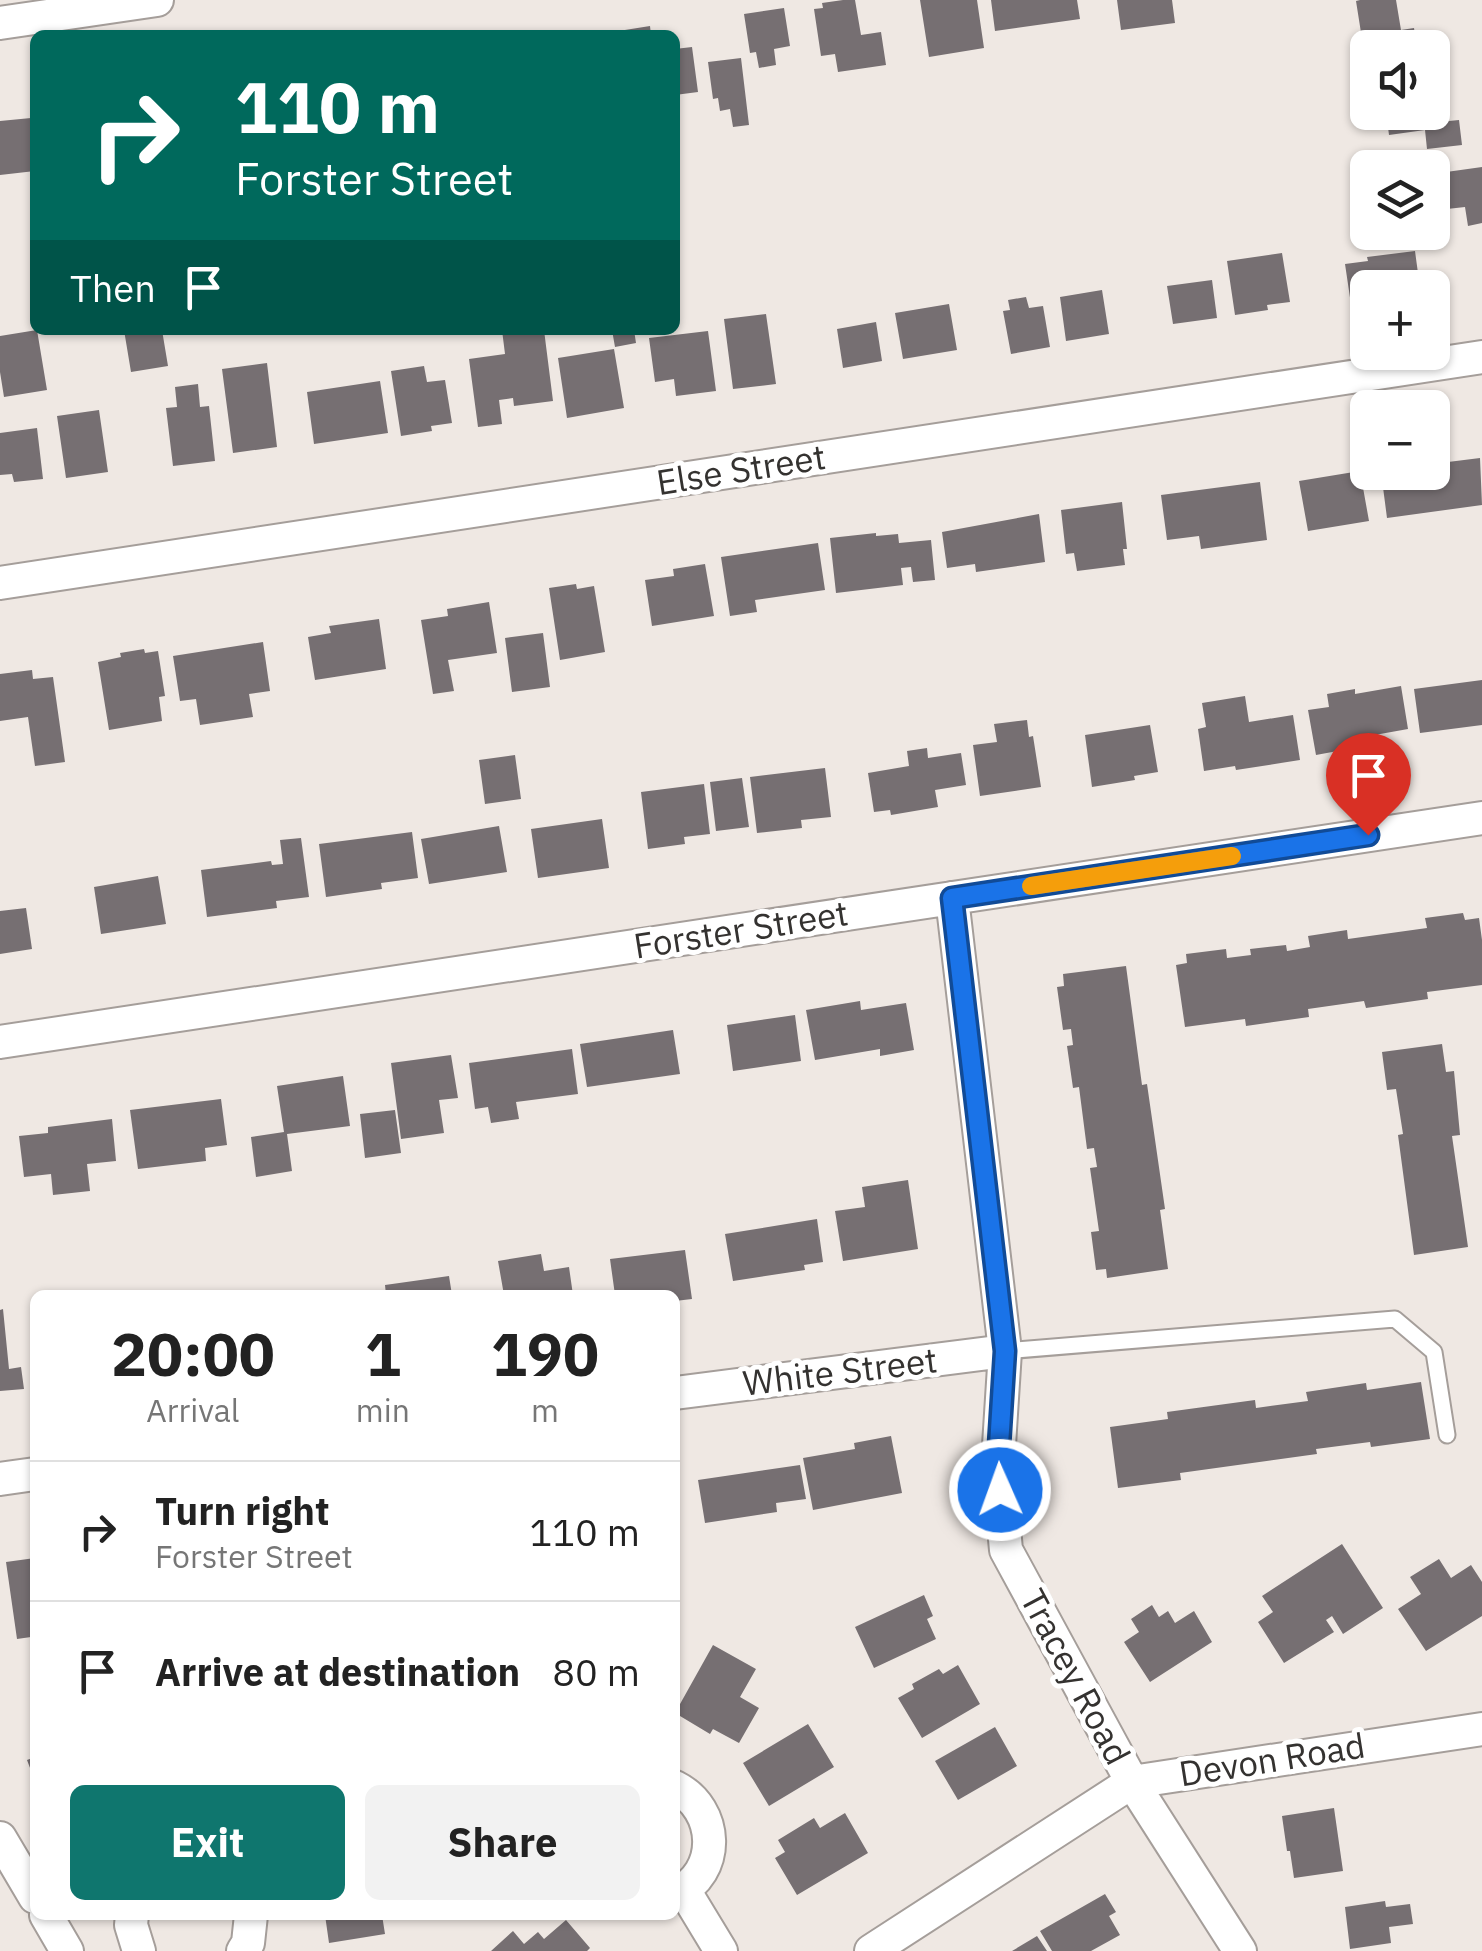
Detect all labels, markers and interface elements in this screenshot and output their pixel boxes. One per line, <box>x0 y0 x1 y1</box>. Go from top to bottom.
map controls <box>1350 30 1450 490</box>
button: sound <box>1350 30 1450 130</box>
text: 110 m <box>235 61 440 152</box>
icon: right <box>70 70 200 200</box>
text: Forster Street <box>235 149 513 207</box>
button: layers <box>1350 150 1450 250</box>
icon: arrive <box>176 260 231 315</box>
text: Then <box>70 263 156 312</box>
button: + <box>1350 270 1450 370</box>
button: − <box>1350 390 1450 490</box>
street label: Else Street <box>653 433 829 505</box>
pin <box>1326 733 1411 836</box>
icon: arrive <box>1341 748 1396 803</box>
street label: Forster Street <box>630 889 851 969</box>
text: 20:00 <box>111 1314 275 1393</box>
text: 1 <box>365 1314 401 1393</box>
text: 190 <box>491 1314 599 1393</box>
street label: White Street <box>740 1336 940 1406</box>
text: Arrival <box>146 1389 240 1431</box>
text: min <box>356 1389 410 1431</box>
text: m <box>531 1389 559 1431</box>
position arrow <box>948 1438 1052 1542</box>
text: Turn right <box>155 1486 330 1535</box>
icon: right <box>70 1504 125 1559</box>
text: 110 m <box>529 1507 640 1556</box>
text: Forster Street <box>155 1535 353 1577</box>
street label: Tracey Road <box>1010 1581 1141 1772</box>
icon: arrive <box>70 1644 125 1699</box>
text: Arrive at destination <box>155 1647 520 1696</box>
text: 80 m <box>552 1647 640 1696</box>
street label: Devon Road <box>1176 1722 1368 1796</box>
button: Exit <box>70 1785 345 1900</box>
button: Share <box>365 1785 640 1900</box>

